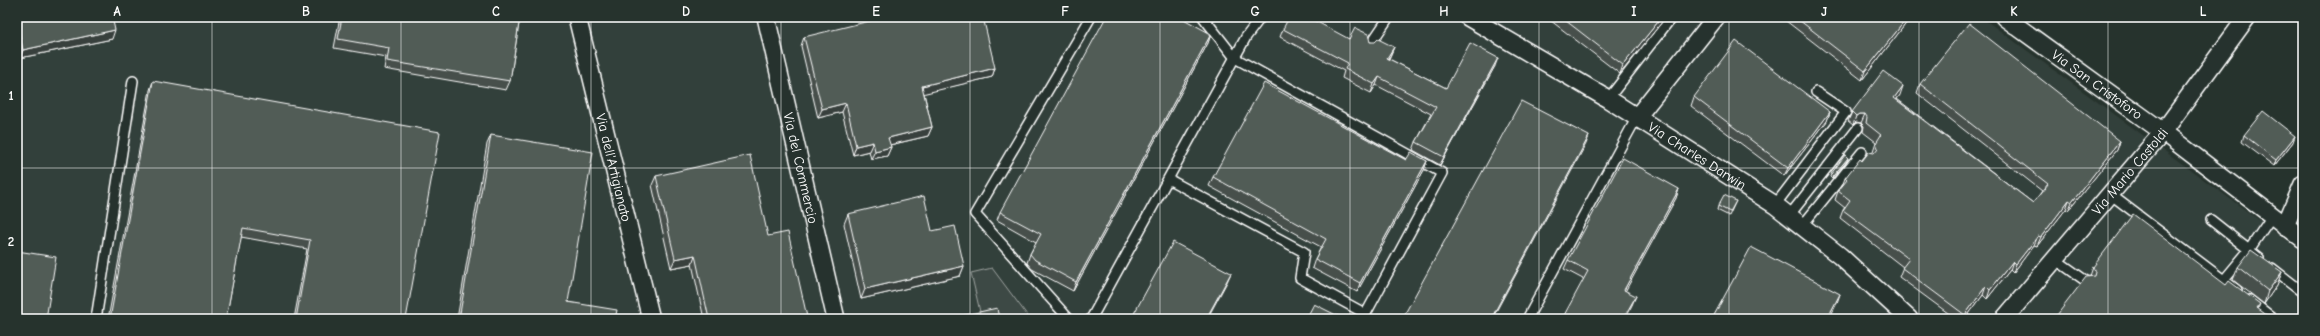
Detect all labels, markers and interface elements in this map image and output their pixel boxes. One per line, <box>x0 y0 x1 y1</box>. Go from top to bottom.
text: A <box>113 4 121 19</box>
text: B <box>302 4 310 19</box>
text: C <box>492 4 500 19</box>
text: D <box>682 4 690 19</box>
text: E <box>872 4 880 19</box>
text: F <box>1061 4 1069 19</box>
text: G <box>1250 4 1260 19</box>
text: H <box>1439 4 1449 19</box>
text: I <box>1631 4 1637 19</box>
text: J <box>1821 4 1827 19</box>
text: K <box>2010 4 2018 19</box>
text: L <box>2200 4 2207 19</box>
street label: Via San Cristoforo <box>2048 46 2146 123</box>
text: 1 <box>8 88 14 103</box>
street label: Via del Commercio <box>780 111 822 225</box>
street label: Via dell'Artigianato <box>592 112 635 223</box>
street label: Via Charles Darwin <box>1645 118 1750 193</box>
street label: Via Mario Castoldi <box>2088 125 2172 218</box>
text: 2 <box>8 234 14 249</box>

